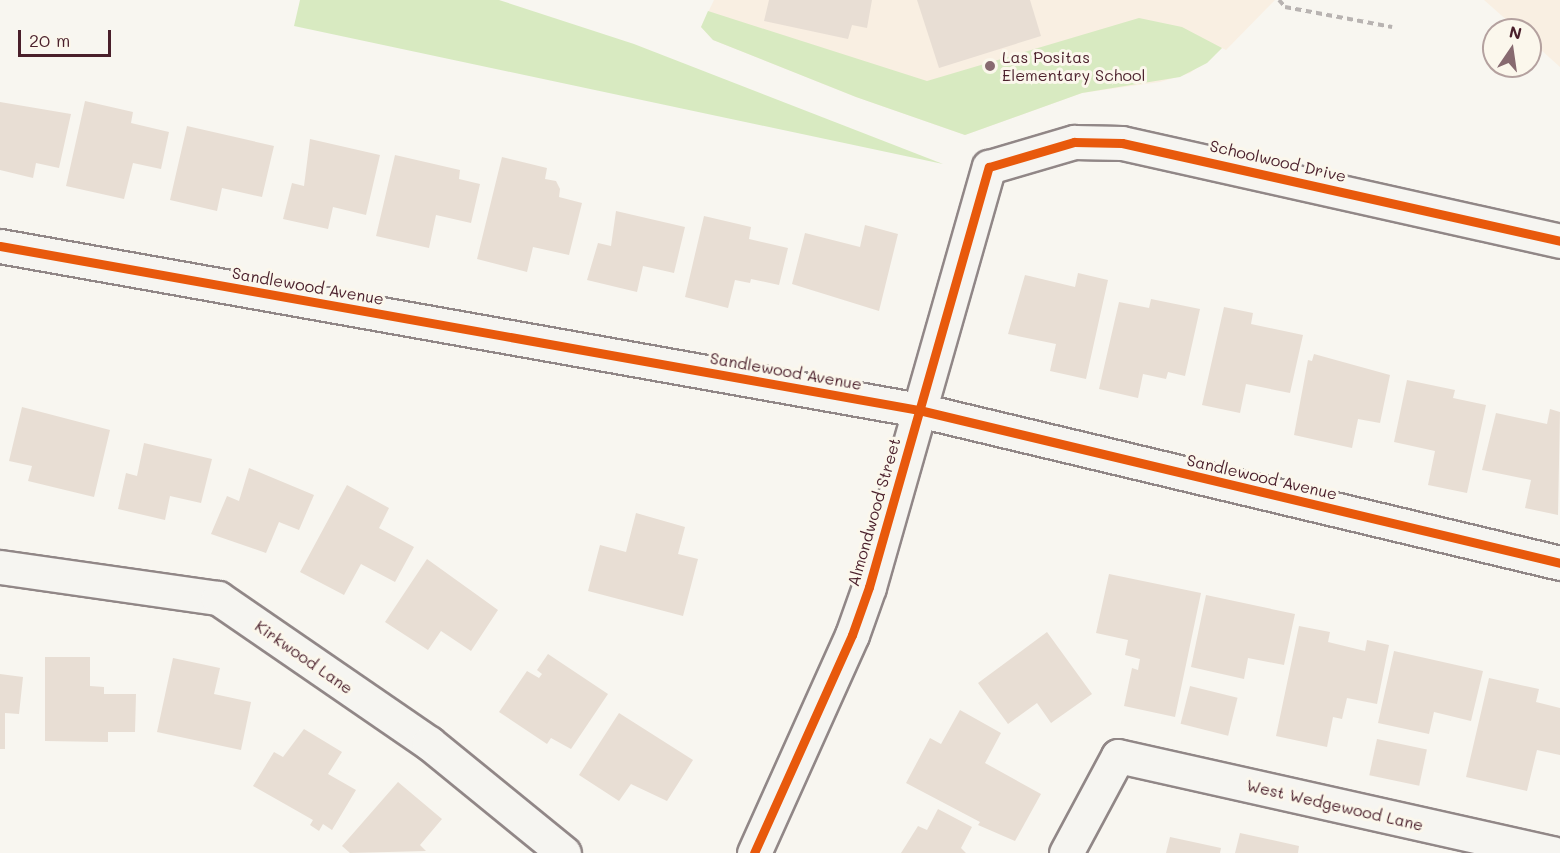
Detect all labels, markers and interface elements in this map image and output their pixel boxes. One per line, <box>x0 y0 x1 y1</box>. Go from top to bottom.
scale bar <box>21 18 114 56</box>
north arrow <box>1482 18 1542 78</box>
text: N <box>1507 20 1524 44</box>
text: 20 m <box>29 28 70 52</box>
place label: Las Positas Elementary School <box>1002 47 1146 85</box>
marker: Las Positas Elementary School <box>983 59 997 73</box>
street label: Schoolwood Drive <box>1208 136 1348 186</box>
street label: Sandlewood Avenue <box>231 263 385 309</box>
street label: Sandlewood Avenue <box>709 348 863 394</box>
street label: Almondwood Street <box>844 435 904 589</box>
street label: Sandlewood Avenue <box>1185 450 1339 504</box>
street label: Kirkwood Lane <box>251 616 357 698</box>
street label: West Wedgewood Lane <box>1245 775 1425 835</box>

